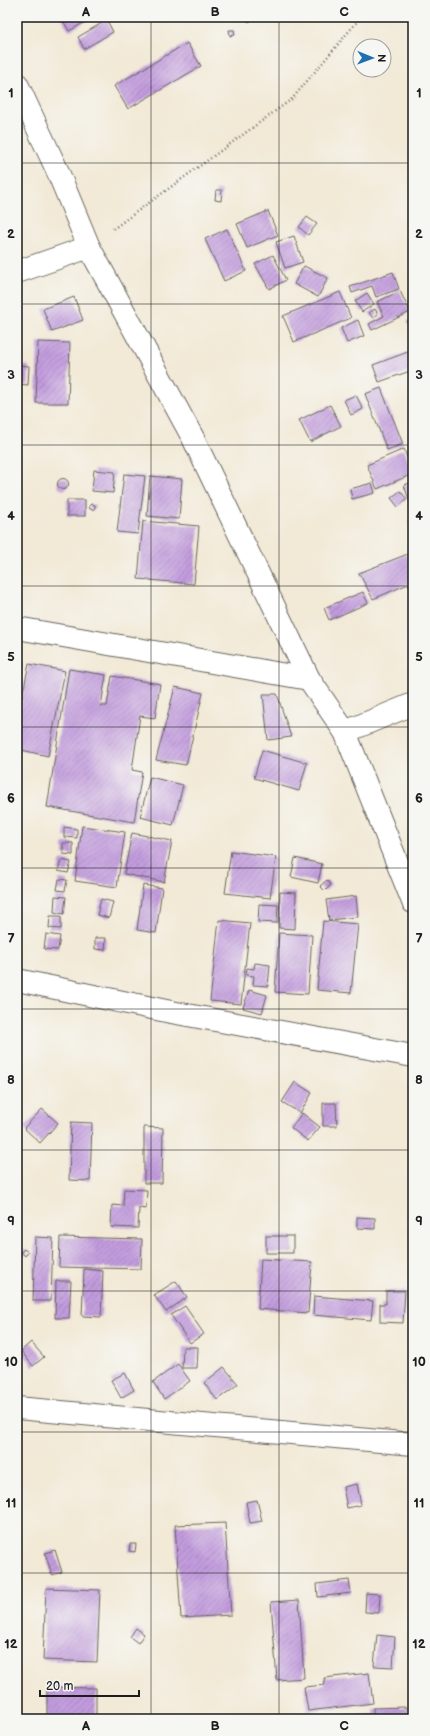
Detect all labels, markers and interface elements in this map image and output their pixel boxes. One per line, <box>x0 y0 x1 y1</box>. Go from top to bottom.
text: A <box>81 4 90 20</box>
text: B <box>210 4 220 20</box>
text: C <box>339 4 349 20</box>
north arrow <box>352 38 392 78</box>
text: N <box>375 54 388 62</box>
text: 1 <box>8 85 14 101</box>
text: 1 <box>416 85 422 101</box>
text: 2 <box>7 226 15 242</box>
text: 2 <box>415 226 423 242</box>
text: 3 <box>7 367 15 383</box>
text: 3 <box>415 367 423 383</box>
text: 4 <box>7 508 15 524</box>
text: 4 <box>415 508 423 524</box>
text: 5 <box>7 649 15 665</box>
text: 5 <box>415 649 423 665</box>
text: 6 <box>7 790 15 806</box>
text: 6 <box>415 790 423 806</box>
text: 7 <box>7 931 15 947</box>
text: 7 <box>415 931 423 947</box>
text: 8 <box>7 1072 15 1088</box>
text: 8 <box>415 1072 423 1088</box>
text: 9 <box>7 1213 15 1229</box>
text: 9 <box>415 1213 423 1229</box>
text: 10 <box>4 1354 18 1370</box>
text: 10 <box>412 1354 426 1370</box>
text: 11 <box>6 1495 16 1511</box>
text: 11 <box>414 1495 424 1511</box>
text: 12 <box>4 1636 18 1652</box>
text: 12 <box>412 1636 426 1652</box>
scale bar <box>40 1672 139 1698</box>
text: 20 m <box>46 1679 73 1694</box>
text: A <box>81 1718 90 1734</box>
text: B <box>210 1718 220 1734</box>
text: C <box>339 1718 349 1734</box>

